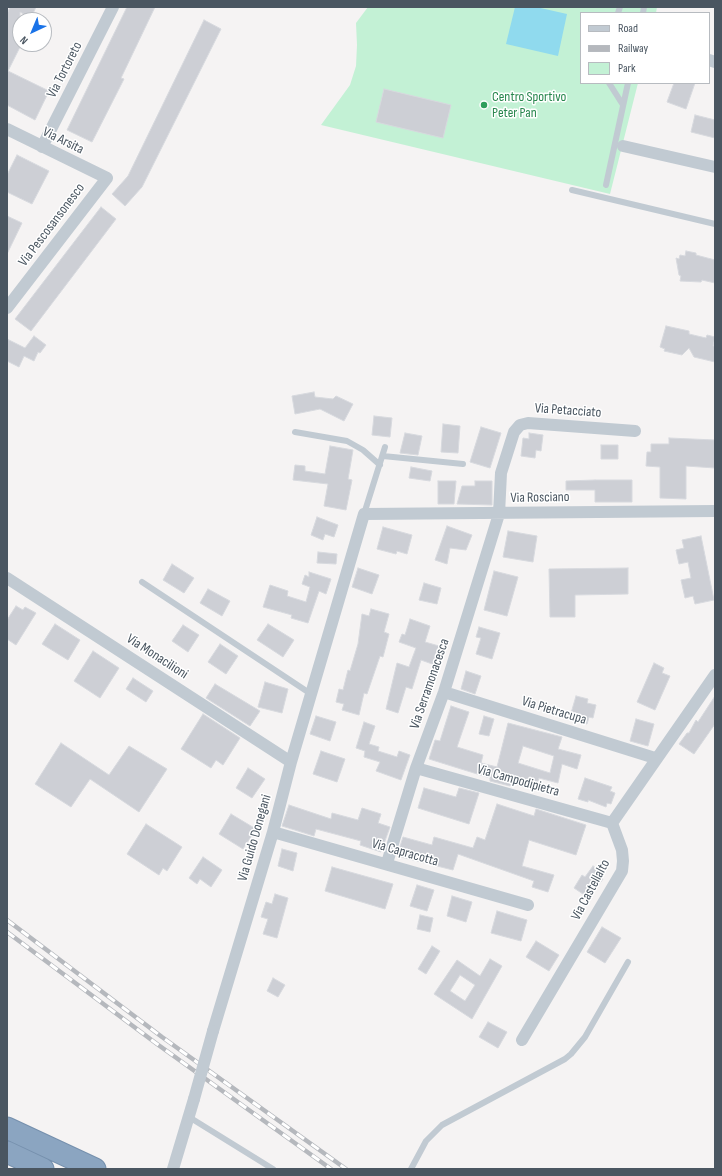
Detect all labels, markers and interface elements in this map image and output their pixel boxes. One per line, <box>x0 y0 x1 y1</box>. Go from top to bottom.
north arrow <box>12 12 52 52</box>
legend <box>580 12 710 84</box>
text: Road <box>618 21 638 36</box>
text: N <box>17 34 31 47</box>
street label: Via Tortoreto <box>44 39 86 101</box>
text: Railway <box>618 41 648 56</box>
text: Park <box>618 61 636 76</box>
place label: Centro Sportivo Peter Pan <box>492 89 566 122</box>
marker: Centro Sportivo Peter Pan <box>479 100 489 110</box>
street label: Via Arsita <box>40 124 86 158</box>
street label: Via Pescosansonesco <box>15 180 89 270</box>
street label: Via Petacciato <box>534 400 602 422</box>
street label: Via Rosciano <box>510 489 570 507</box>
street label: Via Monacilioni <box>123 631 191 683</box>
street label: Via Serramonacesca <box>407 637 453 731</box>
street label: Via Pietracupa <box>520 693 588 729</box>
street label: Via Campodipietra <box>475 761 561 801</box>
street label: Via Guido Donegani <box>235 793 275 883</box>
street label: Via Capracotta <box>370 835 440 871</box>
street label: Via Castellalto <box>568 857 614 923</box>

